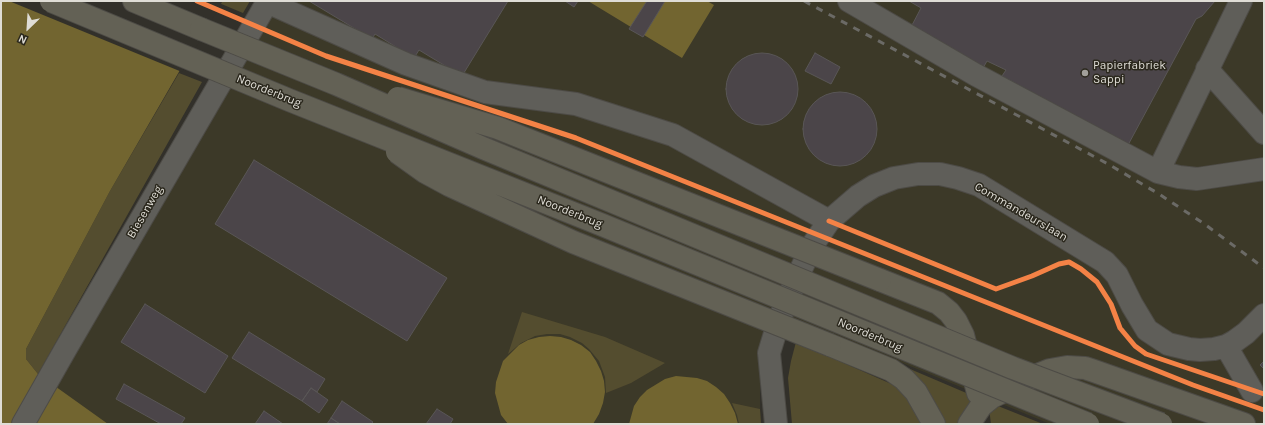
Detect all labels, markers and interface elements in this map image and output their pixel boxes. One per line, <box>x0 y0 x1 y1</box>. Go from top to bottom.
north arrow <box>8 8 48 48</box>
text: N <box>16 32 29 47</box>
place label: Papierfabriek Sappi <box>1093 59 1166 87</box>
marker: Papierfabriek Sappi <box>1080 68 1090 78</box>
street label: Noorderbrug <box>234 71 304 111</box>
street label: Commandeurslaan <box>972 179 1070 245</box>
street label: Biesenweg <box>124 183 166 241</box>
street label: Noorderbrug <box>535 192 605 232</box>
street label: Noorderbrug <box>836 315 904 355</box>

